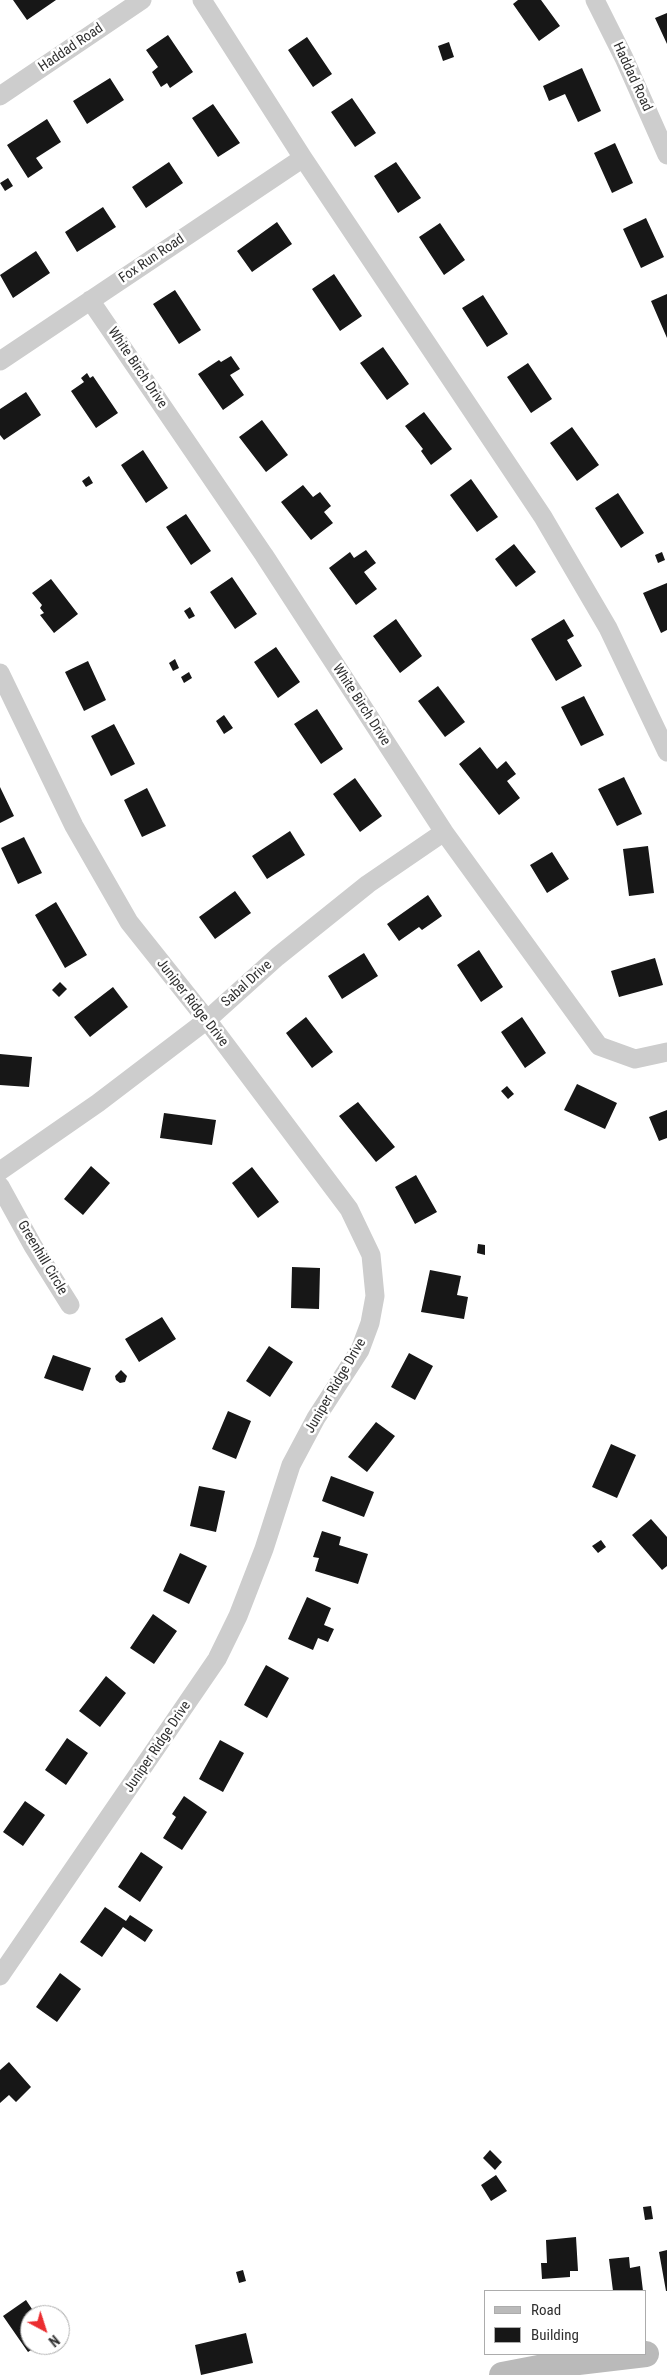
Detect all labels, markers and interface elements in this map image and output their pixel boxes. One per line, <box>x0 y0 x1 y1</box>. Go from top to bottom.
street label: Haddad Road <box>36 20 106 76</box>
street label: Haddad Road <box>609 40 655 114</box>
street label: Fox Run Road <box>116 231 188 287</box>
street label: White Birch Drive <box>104 324 170 412</box>
street label: White Birch Drive <box>328 661 394 749</box>
street label: Juniper Ridge Drive <box>153 956 231 1050</box>
street label: Sabal Drive <box>218 957 276 1011</box>
street label: Greenhill Circle <box>13 1218 71 1298</box>
street label: Juniper Ridge Drive <box>302 1336 370 1436</box>
street label: Juniper Ridge Drive <box>121 1698 195 1796</box>
legend <box>484 2290 647 2355</box>
text: Road <box>531 2301 561 2319</box>
north arrow <box>20 2305 70 2355</box>
text: Building <box>531 2326 579 2344</box>
text: N <box>46 2332 62 2350</box>

